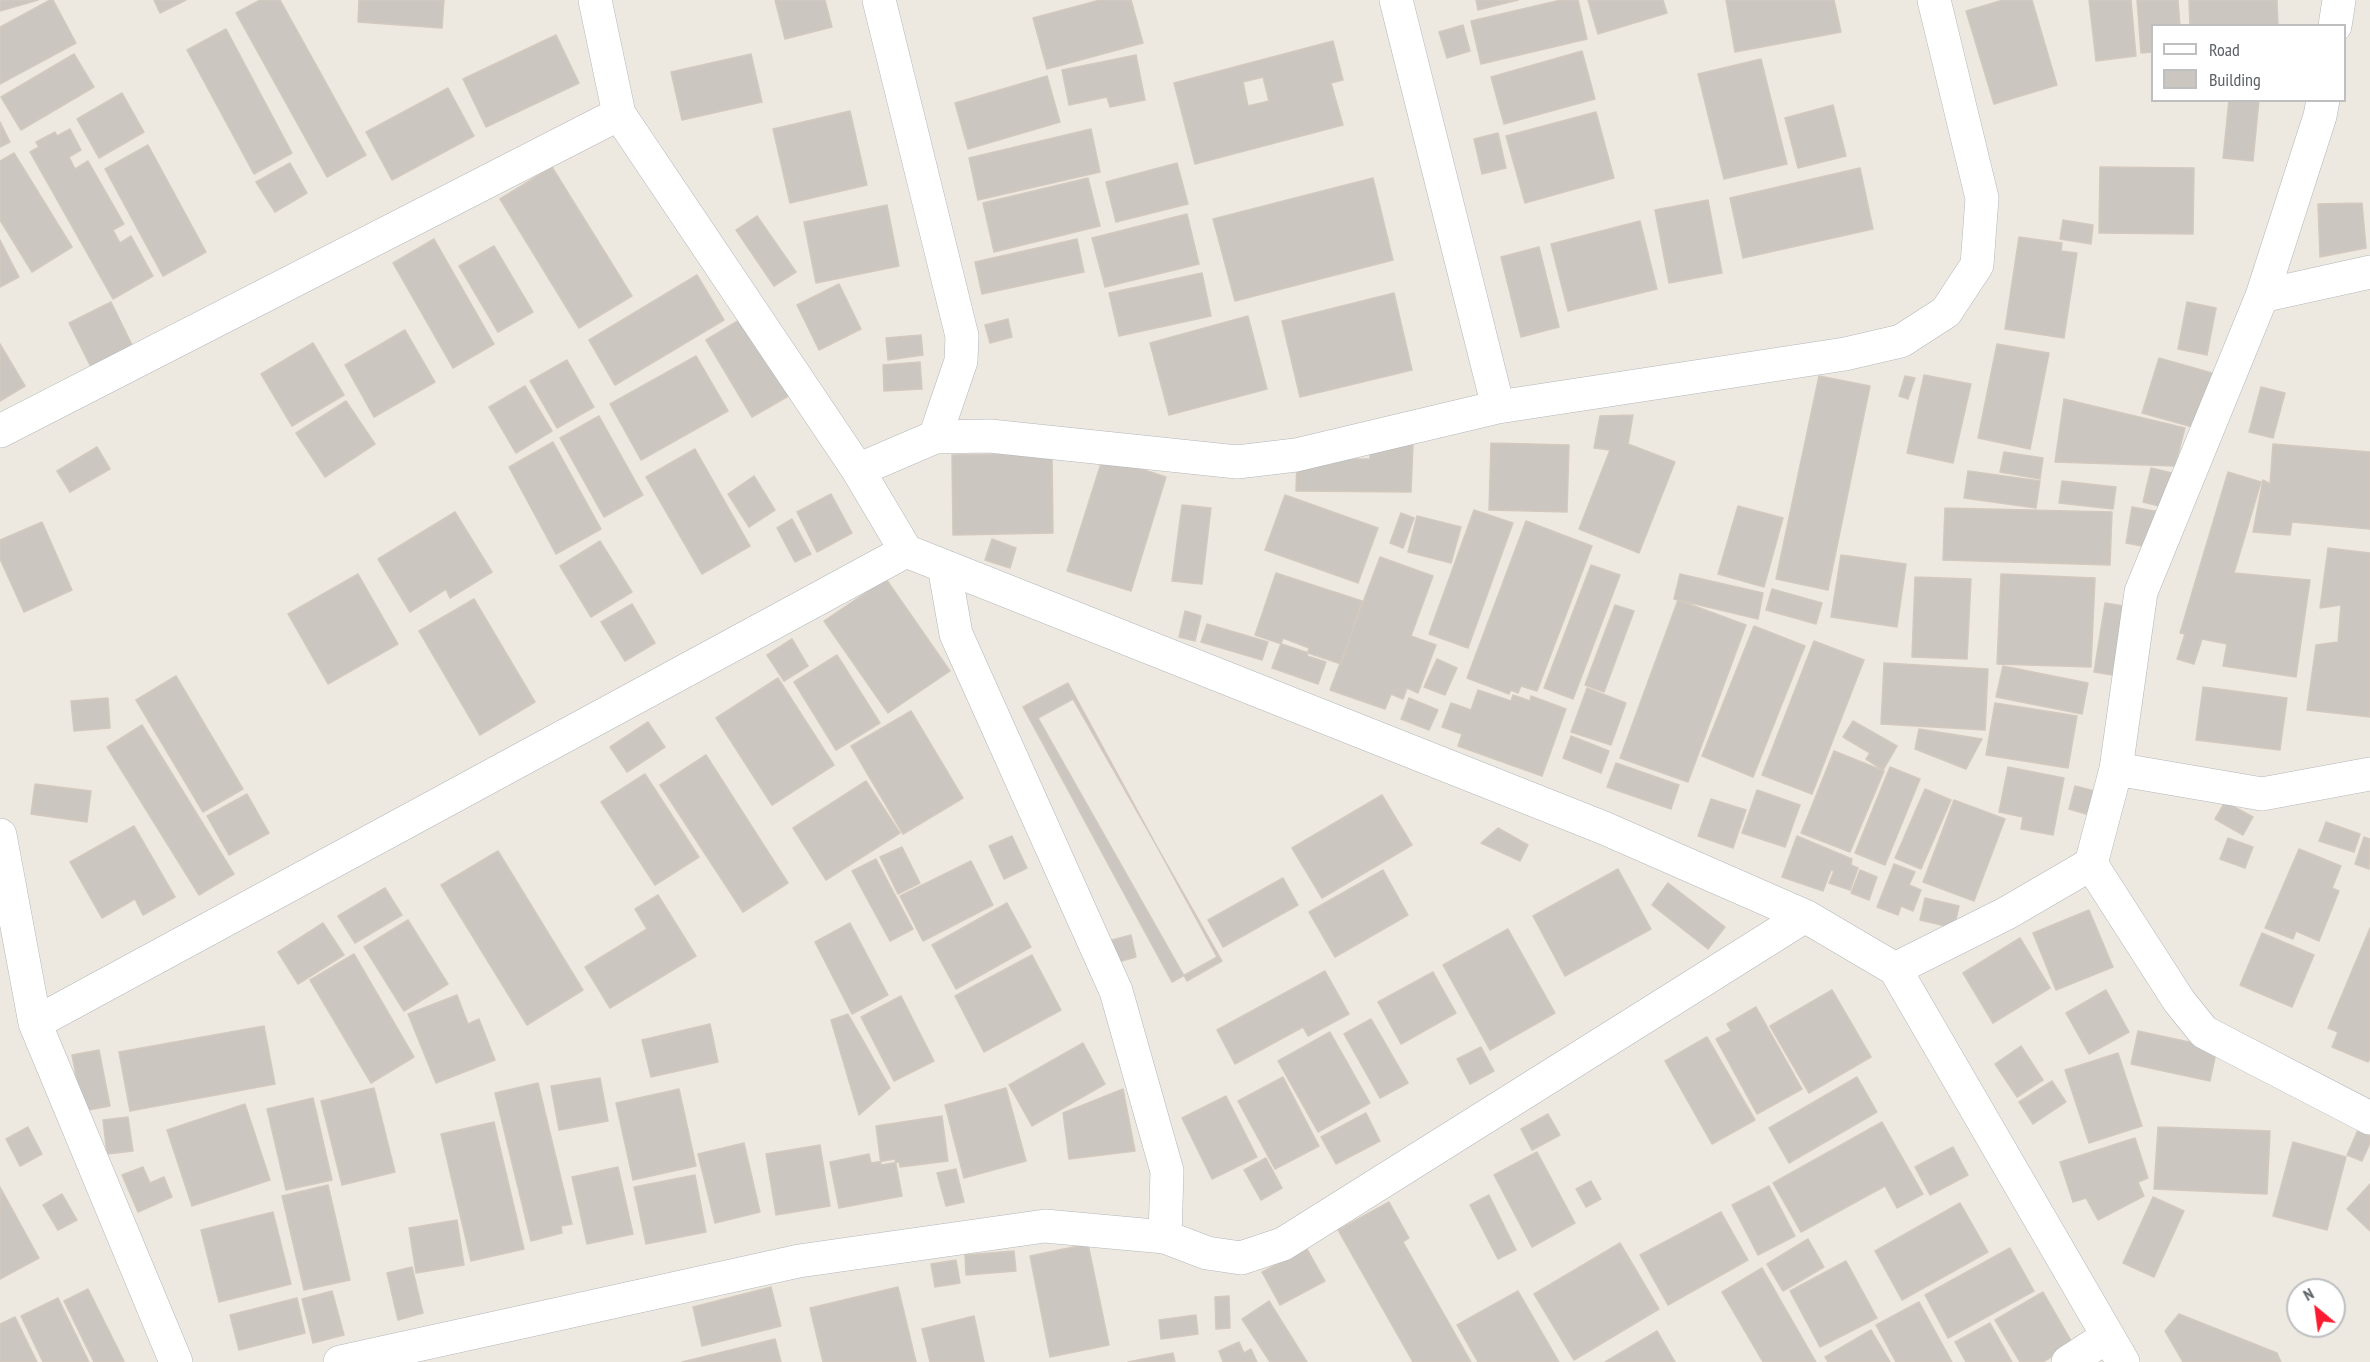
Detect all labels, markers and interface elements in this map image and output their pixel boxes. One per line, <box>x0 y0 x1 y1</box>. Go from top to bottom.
legend <box>2151 24 2346 102</box>
text: Road <box>2209 38 2240 61</box>
text: Building <box>2209 68 2261 91</box>
north arrow <box>2286 1278 2346 1338</box>
text: N <box>2300 1283 2317 1305</box>

